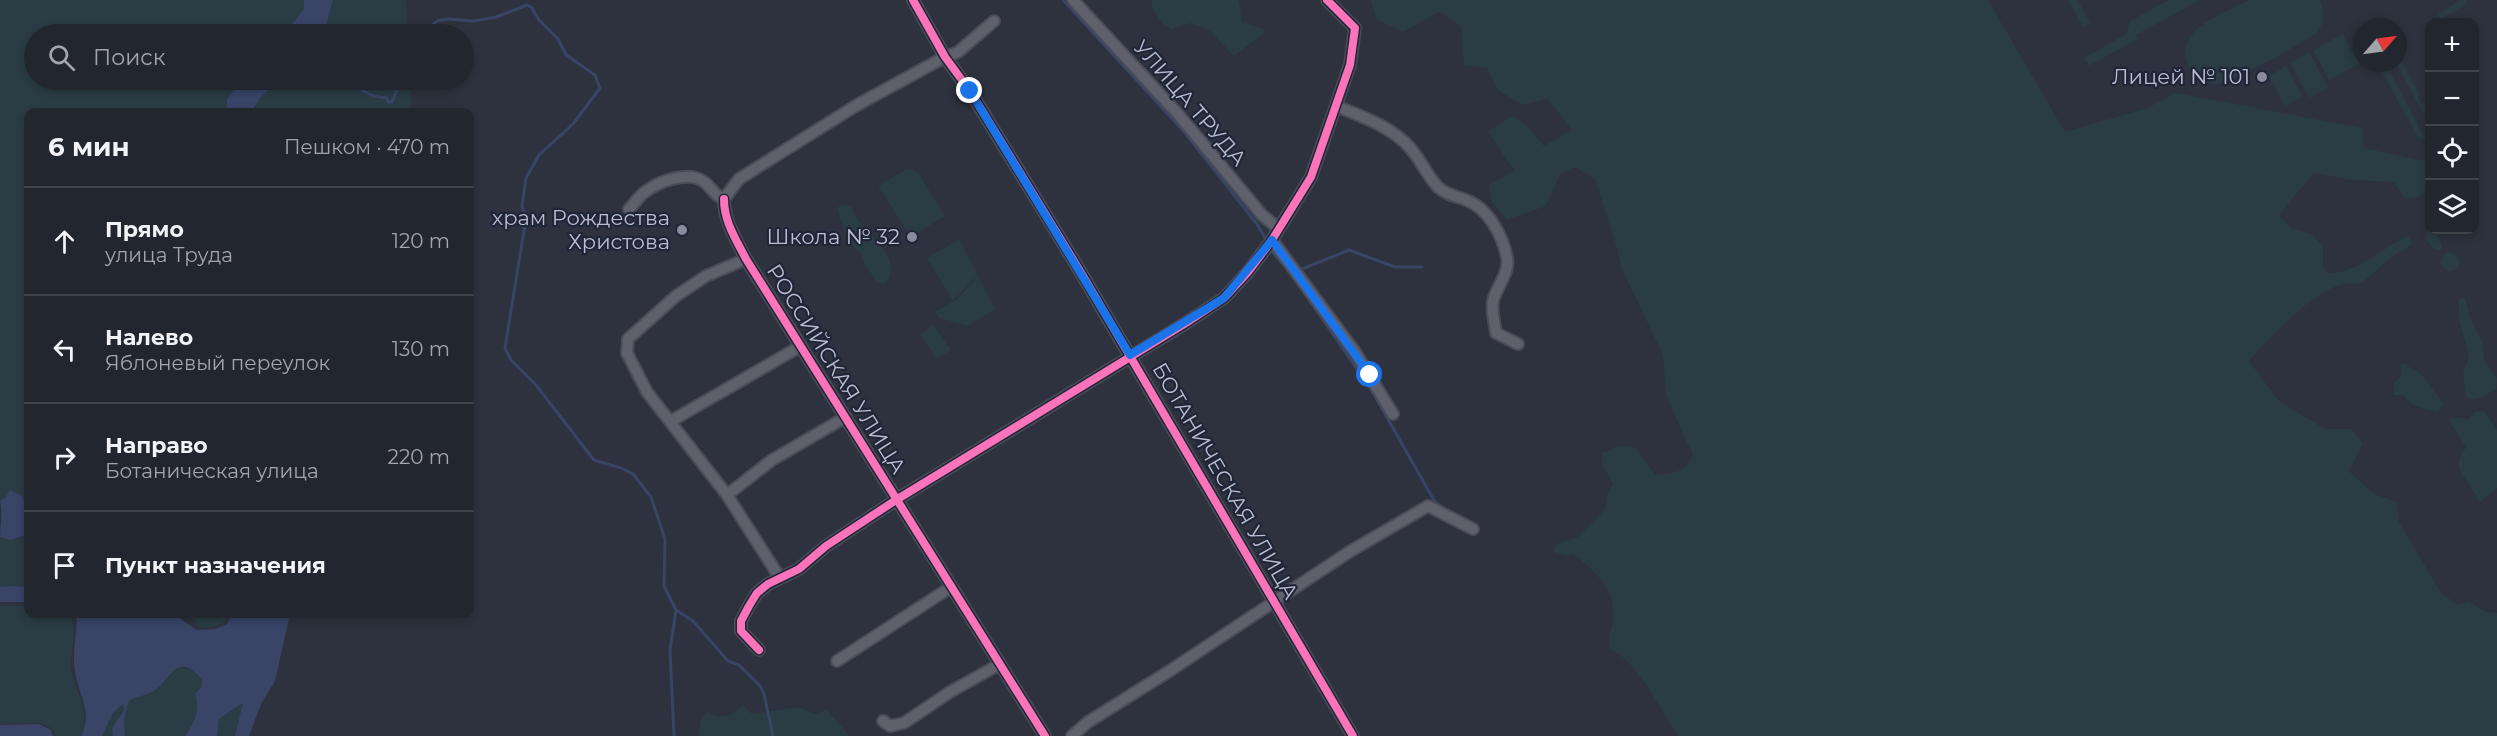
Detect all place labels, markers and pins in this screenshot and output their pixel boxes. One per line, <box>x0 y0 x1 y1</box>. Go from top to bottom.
place label: Лицей № 101 <box>2112 64 2250 89</box>
marker: Лицей № 101 <box>2255 70 2269 84</box>
place label: храм Рождества Христова <box>492 205 670 254</box>
marker: храм Рождества Христова <box>675 223 689 237</box>
place label: Школа № 32 <box>767 224 900 249</box>
marker: Школа № 32 <box>905 230 919 244</box>

